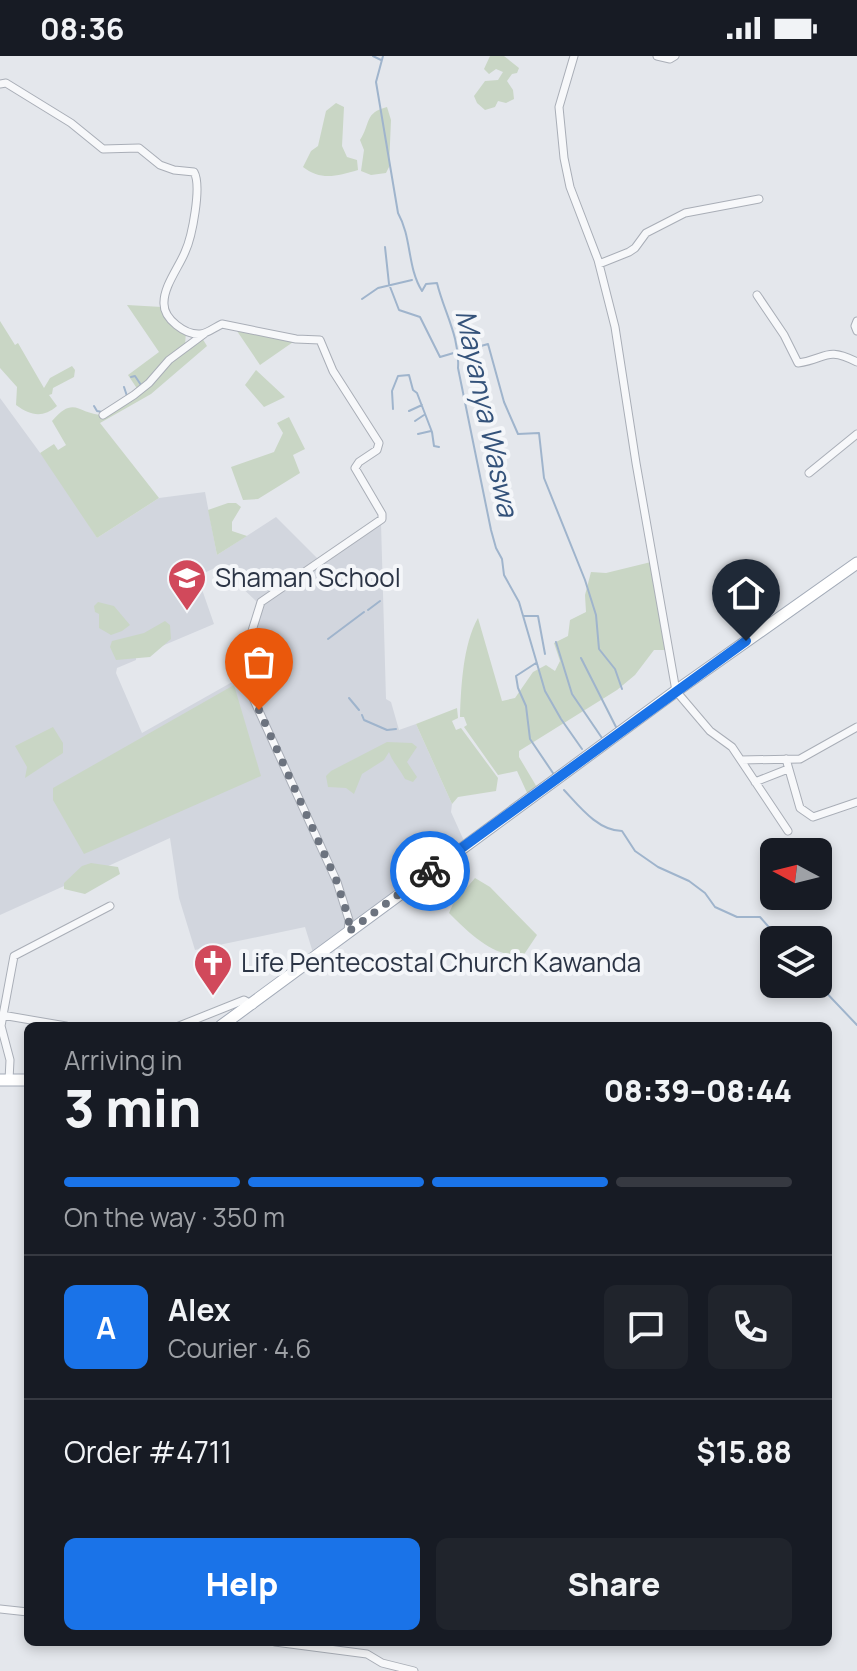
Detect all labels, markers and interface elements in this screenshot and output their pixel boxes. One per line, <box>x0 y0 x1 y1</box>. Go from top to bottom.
text: 08:36 <box>40 8 124 49</box>
water label: Mayanya Waswa <box>448 306 529 521</box>
school or university icon: Shaman School <box>166 557 208 612</box>
place label: Shaman School <box>215 559 401 595</box>
pin <box>712 559 780 641</box>
icon: home <box>724 571 768 615</box>
pin <box>225 628 293 710</box>
icon: bag <box>237 640 281 684</box>
courier <box>390 831 470 911</box>
north arrow <box>760 838 832 910</box>
map controls <box>760 838 832 998</box>
icon: bike <box>408 849 452 893</box>
button: layers <box>760 926 832 998</box>
church icon: Life Pentecostal Church Kawanda <box>192 942 234 997</box>
place label: Life Pentecostal Church Kawanda <box>241 944 641 980</box>
text: Arriving in <box>64 1042 182 1078</box>
text: 08:39–08:44 <box>604 1070 792 1111</box>
text: 3 min <box>64 1072 201 1143</box>
text: On the way · 350 m <box>64 1199 285 1235</box>
button: chat <box>604 1285 688 1369</box>
button: phone <box>708 1285 792 1369</box>
text: Alex <box>168 1289 231 1330</box>
text: A <box>96 1307 116 1348</box>
text: Courier · 4.6 <box>168 1330 311 1366</box>
text: Order #4711 <box>64 1431 232 1472</box>
text: $15.88 <box>697 1431 792 1472</box>
button: Help <box>64 1538 420 1630</box>
button: Share <box>436 1538 792 1630</box>

